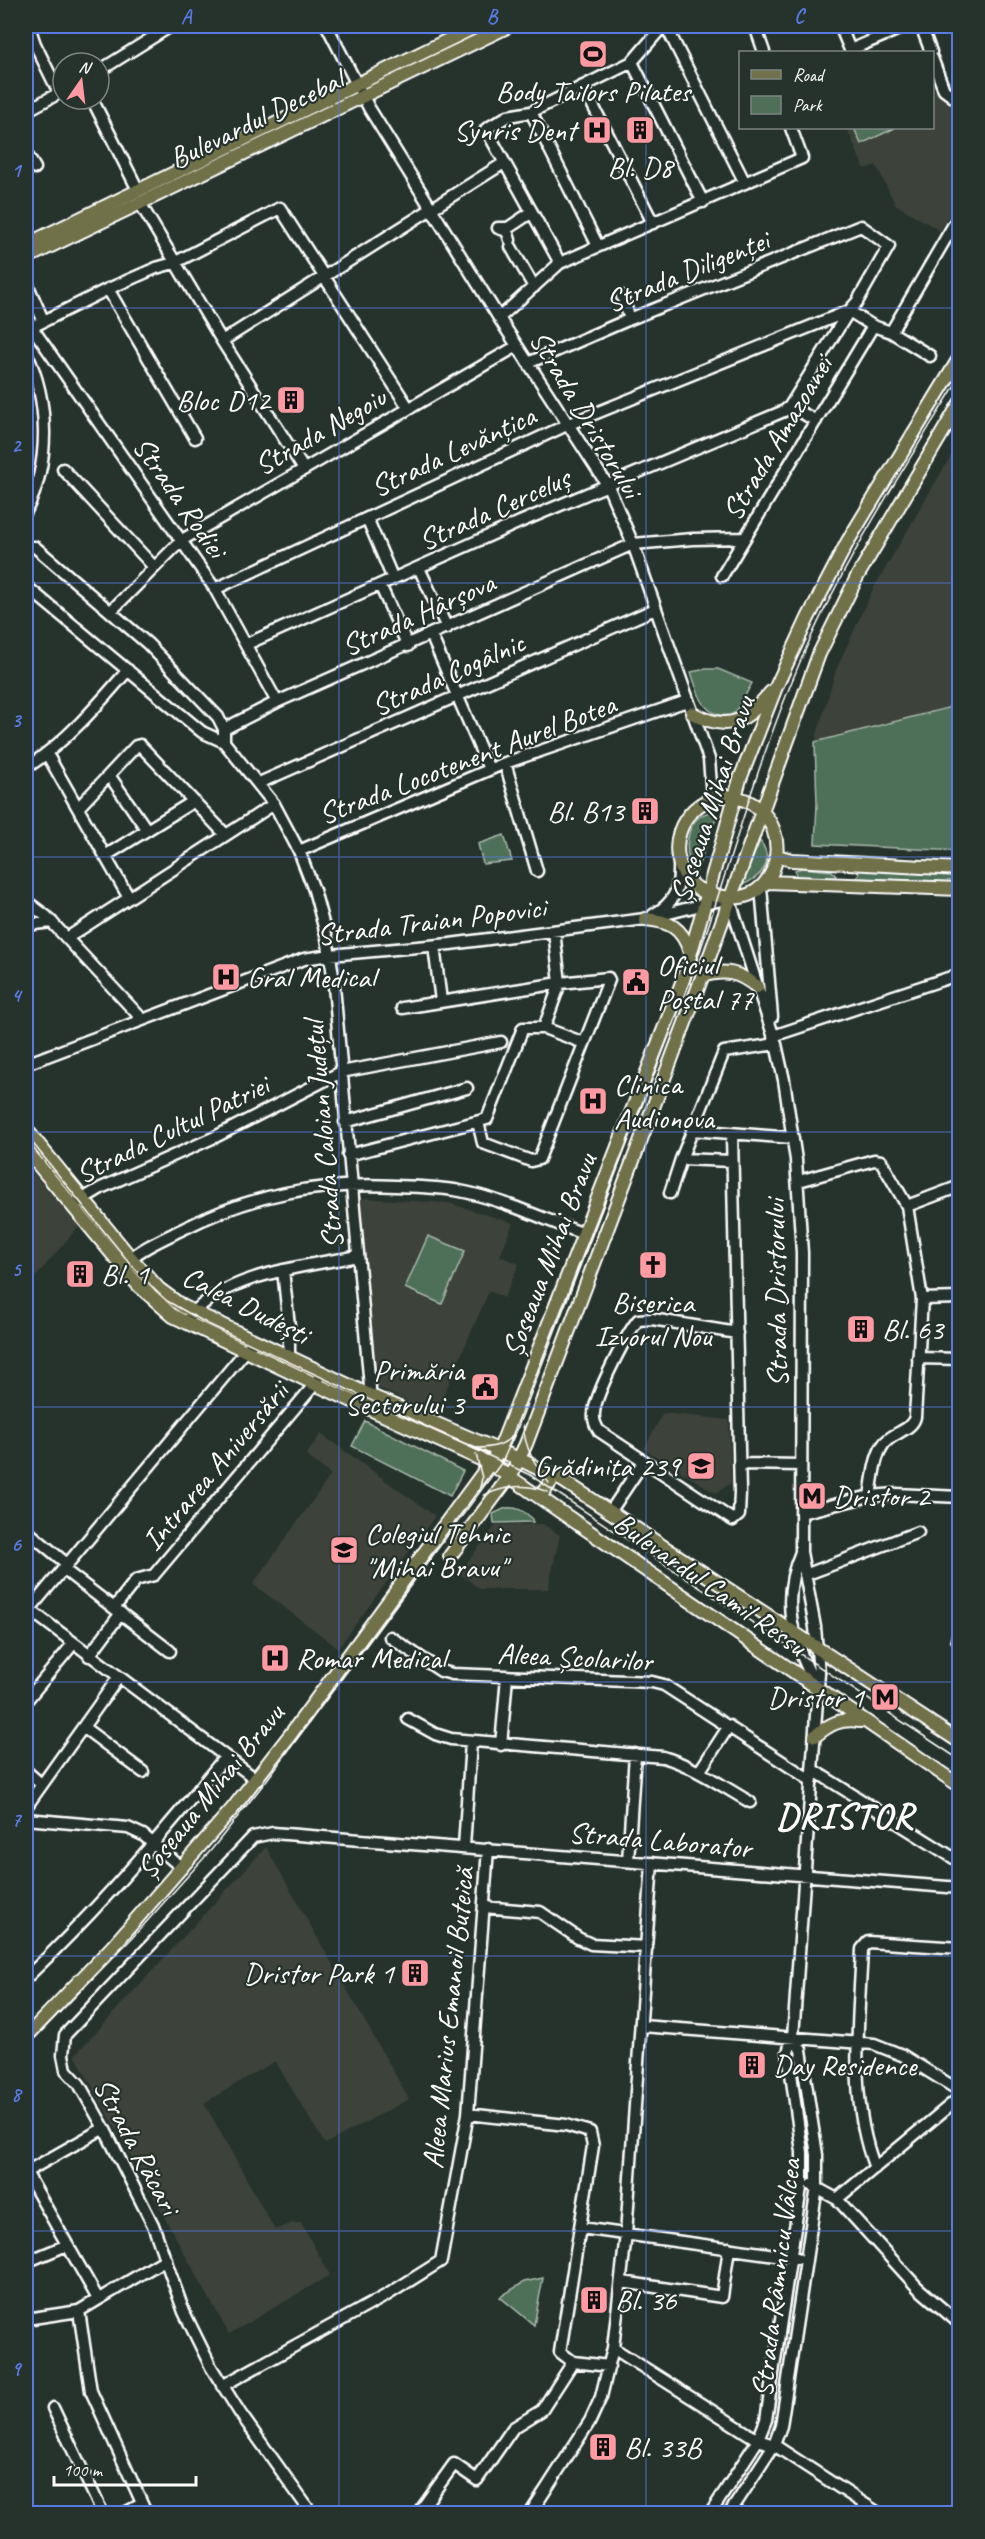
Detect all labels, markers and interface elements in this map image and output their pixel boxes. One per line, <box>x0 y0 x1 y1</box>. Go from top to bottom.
text: A <box>181 4 193 29</box>
text: B <box>487 4 499 29</box>
text: C <box>794 4 806 29</box>
sports icon: Body Tailors Pilates <box>577 38 609 70</box>
north arrow <box>51 51 111 111</box>
legend <box>739 51 934 129</box>
text: N <box>77 57 95 79</box>
street label: Bulevardul Decebal <box>163 58 354 177</box>
text: Road <box>793 64 826 86</box>
place label: Body Tailors Pilates <box>496 72 693 110</box>
text: Park <box>793 94 823 116</box>
place label: Synris Dent <box>454 111 580 149</box>
hospital icon: Synris Dent <box>581 114 613 146</box>
building icon: Bl. D8 <box>624 114 656 146</box>
place label: Bl. D8 <box>607 148 675 186</box>
text: 1 <box>12 158 23 183</box>
street label: Strada Diligenței <box>600 220 777 321</box>
street label: Strada Dristorului <box>521 323 653 508</box>
street label: Strada Amazoanei <box>713 346 843 527</box>
street label: Strada Negoiu <box>247 377 394 484</box>
place label: Bloc D12 <box>176 381 272 419</box>
building icon: Bloc D12 <box>275 384 307 416</box>
street label: Strada Levănțica <box>365 395 543 506</box>
street label: Strada Rodiei <box>124 429 237 568</box>
text: 2 <box>12 433 23 458</box>
street label: Strada Cerceluș <box>413 458 578 559</box>
street label: Strada Hârșova <box>335 563 502 665</box>
street label: Strada Cogâlnic <box>365 623 531 725</box>
street label: Strada Locotenent Aurel Botea <box>313 684 623 833</box>
street label: Șoseaua Mihai Bravu <box>661 689 764 907</box>
text: 3 <box>12 708 23 733</box>
place label: Bl. B13 <box>547 792 626 830</box>
building icon: Bl. B13 <box>629 795 661 827</box>
street label: Strada Traian Popovici <box>314 888 551 954</box>
place label: Oficiul Poștal 77 <box>657 946 755 1018</box>
place label: Gral Medical <box>247 958 380 996</box>
hospital icon: Gral Medical <box>210 961 242 993</box>
public building icon: Oficiul Poștal 77 <box>620 966 652 998</box>
text: 4 <box>12 983 24 1008</box>
street label: Strada Caloian Județul <box>294 1015 352 1250</box>
street label: Strada Cultul Patriei <box>69 1064 278 1192</box>
place label: Clinica Audionova <box>614 1065 716 1137</box>
hospital icon: Clinica Audionova <box>577 1085 609 1117</box>
street label: Șoseaua Mihai Bravu <box>493 1146 606 1362</box>
street label: Strada Dristorului <box>755 1195 797 1388</box>
church icon: Biserica Izvorul Nou <box>637 1249 669 1281</box>
place label: Bl. 1 <box>101 1255 150 1293</box>
text: 5 <box>12 1257 23 1282</box>
street label: Calea Dudești <box>176 1257 319 1355</box>
building icon: Bl. 1 <box>64 1258 96 1290</box>
place label: Biserica Izvorul Nou <box>595 1283 713 1355</box>
place label: Bl. 63 <box>882 1310 946 1348</box>
building icon: Bl. 63 <box>845 1313 877 1345</box>
place label: Primăria Sectorului 3 <box>345 1351 466 1423</box>
street label: Intrarea Aniversării <box>133 1371 299 1558</box>
public building icon: Primăria Sectorului 3 <box>469 1371 501 1403</box>
place label: Grădinița 239 <box>534 1447 682 1485</box>
school or university icon: Grădinița 239 <box>685 1450 717 1482</box>
place label: Dristor 2 <box>833 1477 932 1515</box>
metro station icon: Dristor 2 <box>796 1480 828 1512</box>
street label: Bulevardul Camil Ressu <box>606 1503 815 1666</box>
place label: Colegiul Tehnic "Mihai Bravu" <box>365 1514 512 1586</box>
text: 6 <box>11 1532 22 1557</box>
school or university icon: Colegiul Tehnic "Mihai Bravu" <box>328 1534 360 1566</box>
street label: Aleea Școlarilor <box>497 1634 656 1680</box>
place label: Romar Medical <box>296 1639 451 1677</box>
hospital icon: Romar Medical <box>259 1642 291 1674</box>
place label: Dristor 1 <box>767 1678 865 1716</box>
metro station icon: Dristor 1 <box>869 1681 901 1713</box>
street label: Șoseaua Mihai Bravu <box>128 1694 293 1886</box>
district label: DRISTOR <box>776 1793 918 1839</box>
text: 7 <box>12 1807 23 1832</box>
street label: Strada Laborator <box>567 1813 756 1867</box>
street label: Aleea Marius Emanoil Buteică <box>413 1863 483 2170</box>
place label: Dristor Park 1 <box>243 1954 395 1992</box>
building icon: Dristor Park 1 <box>399 1957 431 1989</box>
place label: Day Residence <box>773 2046 918 2084</box>
building icon: Day Residence <box>736 2049 768 2081</box>
street label: Strada Răcari <box>85 2071 190 2224</box>
text: 8 <box>12 2082 24 2107</box>
street label: Strada Râmnicu Vâlcea <box>743 2155 810 2399</box>
place label: Bl. 36 <box>615 2281 678 2319</box>
building icon: Bl. 36 <box>578 2284 610 2316</box>
text: 9 <box>12 2356 23 2381</box>
place label: Bl. 33B <box>624 2428 703 2466</box>
building icon: Bl. 33B <box>587 2431 619 2463</box>
scale bar <box>54 2449 196 2487</box>
text: 100 m <box>63 2459 104 2481</box>

